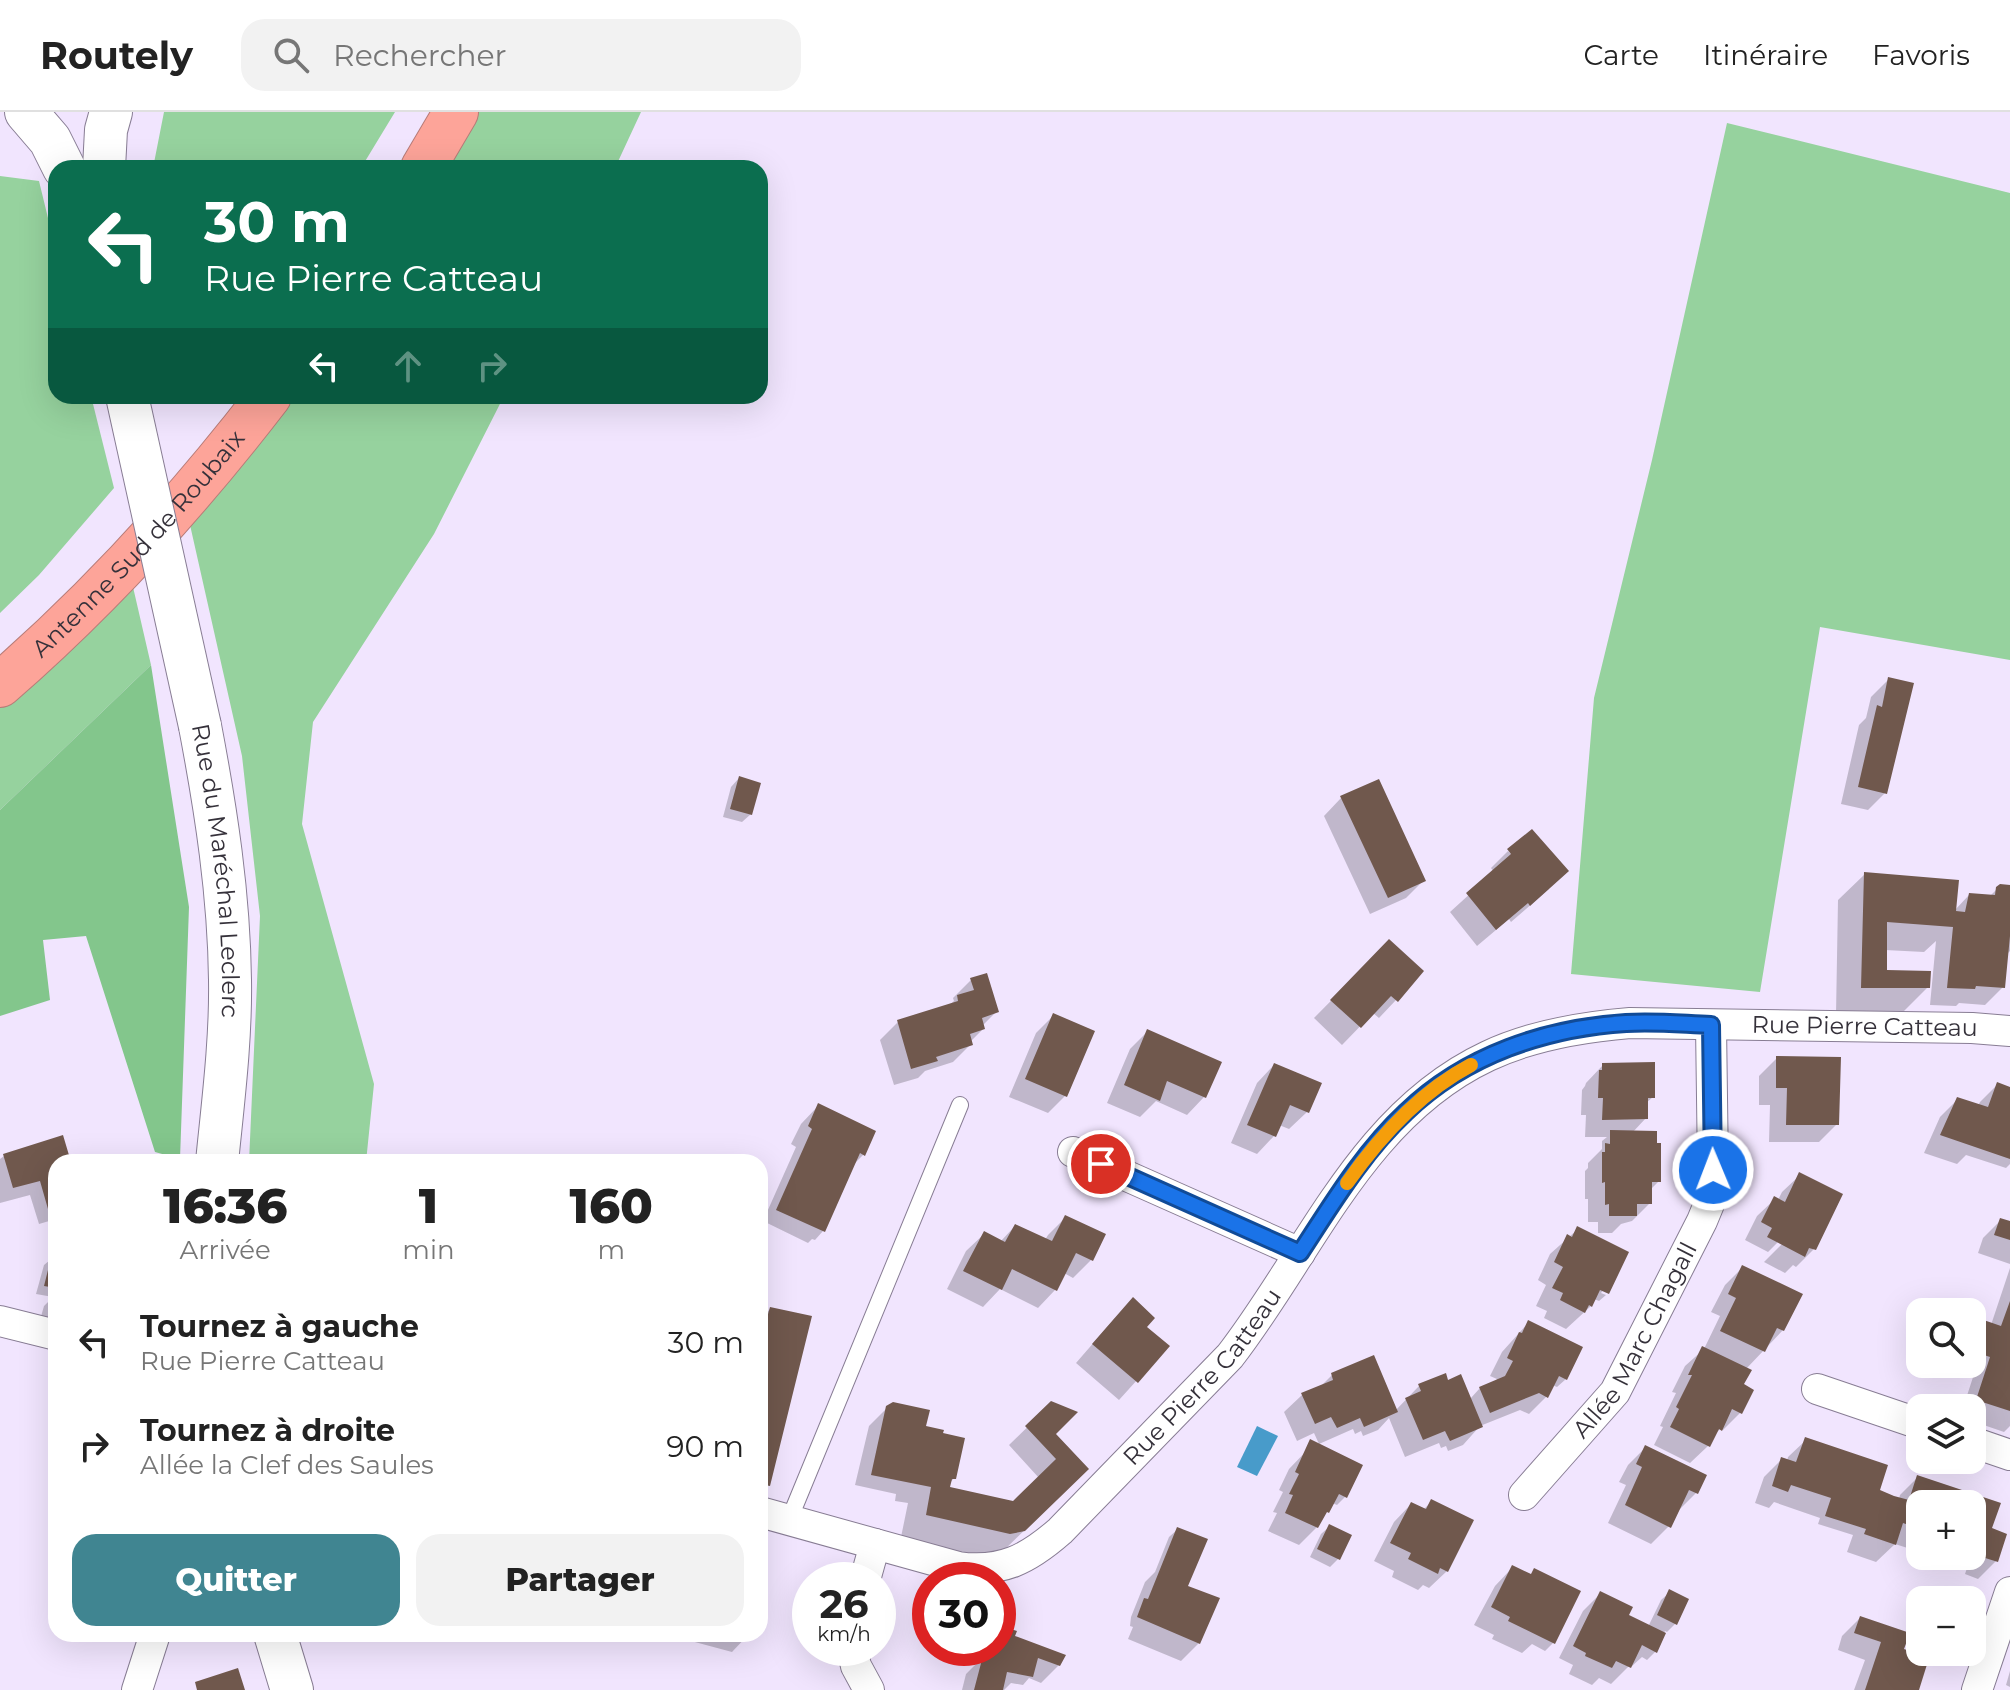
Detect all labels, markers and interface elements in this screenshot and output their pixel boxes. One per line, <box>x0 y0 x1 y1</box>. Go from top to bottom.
search box <box>241 19 801 91</box>
text: Routely <box>40 32 193 79</box>
icon: search <box>269 33 313 77</box>
text: Rechercher <box>333 37 507 74</box>
text: Carte <box>1583 38 1659 72</box>
text: Itinéraire <box>1703 38 1828 72</box>
text: Favoris <box>1872 38 1970 72</box>
text: 30 m <box>204 188 350 256</box>
icon: left <box>72 192 176 296</box>
text: Rue Pierre Catteau <box>204 256 543 300</box>
icon: left <box>302 344 346 388</box>
icon: ahead <box>386 344 430 388</box>
icon: right <box>470 344 514 388</box>
street label: Antenne Sud de Roubaix <box>26 424 250 663</box>
street label: Rue du Maréchal Leclerc <box>186 721 245 1018</box>
street label: Rue Pierre Catteau <box>1751 1010 1978 1042</box>
position arrow <box>1671 1128 1755 1212</box>
pin <box>1067 1130 1135 1198</box>
icon: arrive <box>1079 1142 1123 1186</box>
text: 16:36 <box>163 1177 287 1235</box>
text: 1 <box>419 1177 438 1235</box>
text: 160 <box>569 1177 653 1235</box>
text: Arrivée <box>180 1234 271 1266</box>
text: min <box>402 1234 454 1266</box>
text: m <box>597 1234 625 1266</box>
street label: Allée Marc Chagall <box>1566 1237 1703 1444</box>
street label: Rue Pierre Catteau <box>1117 1283 1287 1471</box>
map controls <box>1906 1298 1986 1666</box>
button: search <box>1906 1298 1986 1378</box>
text: Tournez à gauche <box>140 1308 419 1345</box>
icon: left <box>72 1320 116 1364</box>
text: 30 m <box>668 1324 744 1361</box>
text: Rue Pierre Catteau <box>140 1345 385 1377</box>
button: layers <box>1906 1394 1986 1474</box>
text: Tournez à droite <box>140 1412 395 1449</box>
icon: right <box>72 1424 116 1468</box>
text: 90 m <box>666 1428 744 1465</box>
text: Allée la Clef des Saules <box>140 1449 434 1481</box>
button: + <box>1906 1490 1986 1570</box>
button: Quitter <box>72 1534 400 1626</box>
button: Partager <box>416 1534 744 1626</box>
speed limit sign: 30 <box>912 1562 1016 1666</box>
text: 26 <box>819 1579 869 1628</box>
button: − <box>1906 1586 1986 1666</box>
text: km/h <box>817 1622 871 1646</box>

